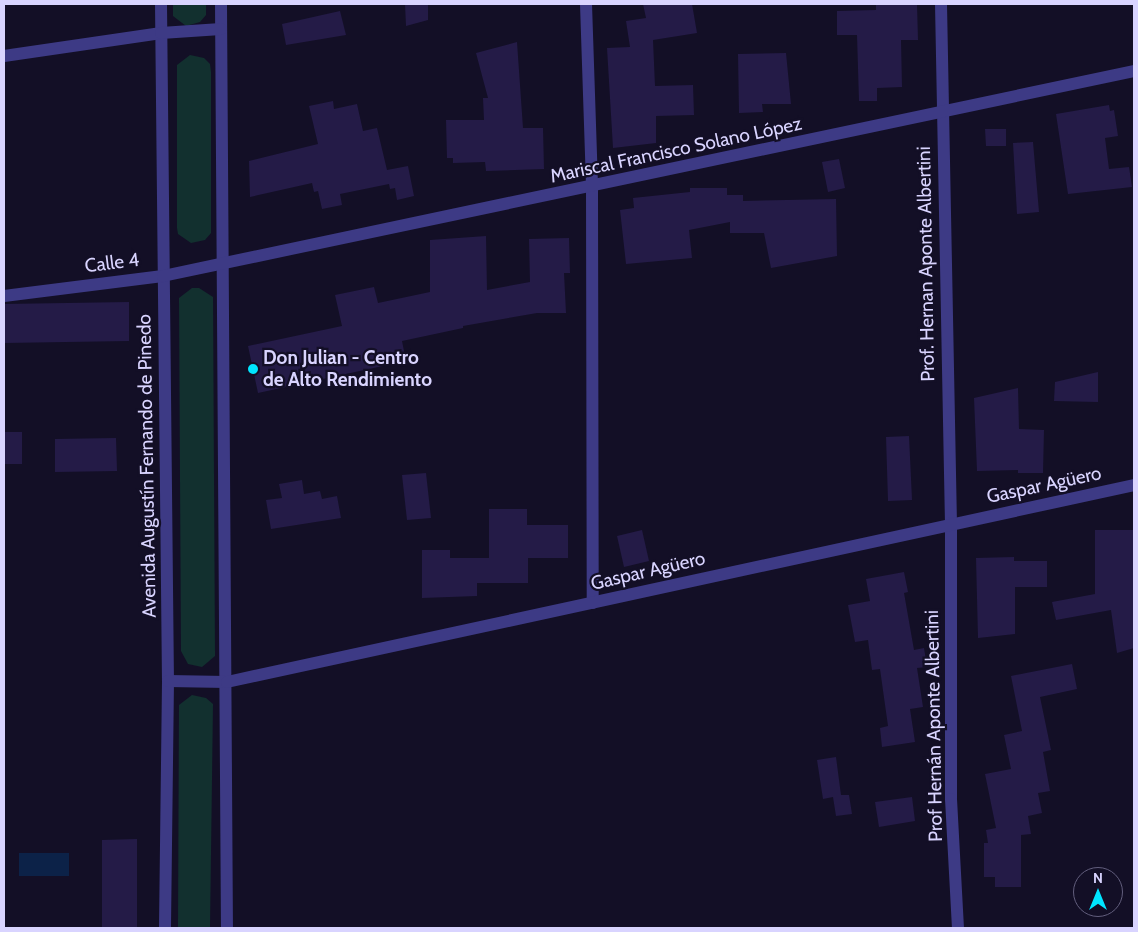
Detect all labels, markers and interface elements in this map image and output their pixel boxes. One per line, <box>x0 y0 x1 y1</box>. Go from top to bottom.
street label: Mariscal Francisco Solano López <box>548 112 804 188</box>
street label: Prof. Hernan Aponte Albertini <box>913 146 939 382</box>
street label: Calle 4 <box>83 248 141 278</box>
street label: Avenida Augustín Fernando de Pinedo <box>133 314 161 618</box>
place label: Don Julian - Centro de Alto Rendimiento <box>263 347 432 391</box>
marker: Don Julian - Centro de Alto Rendimiento <box>247 363 259 375</box>
street label: Gaspar Agüero <box>985 462 1103 508</box>
street label: Gaspar Agüero <box>589 547 707 595</box>
street label: Prof Hernán Aponte Albertini <box>921 610 947 842</box>
north arrow <box>1073 867 1123 917</box>
text: N <box>1093 869 1103 887</box>

